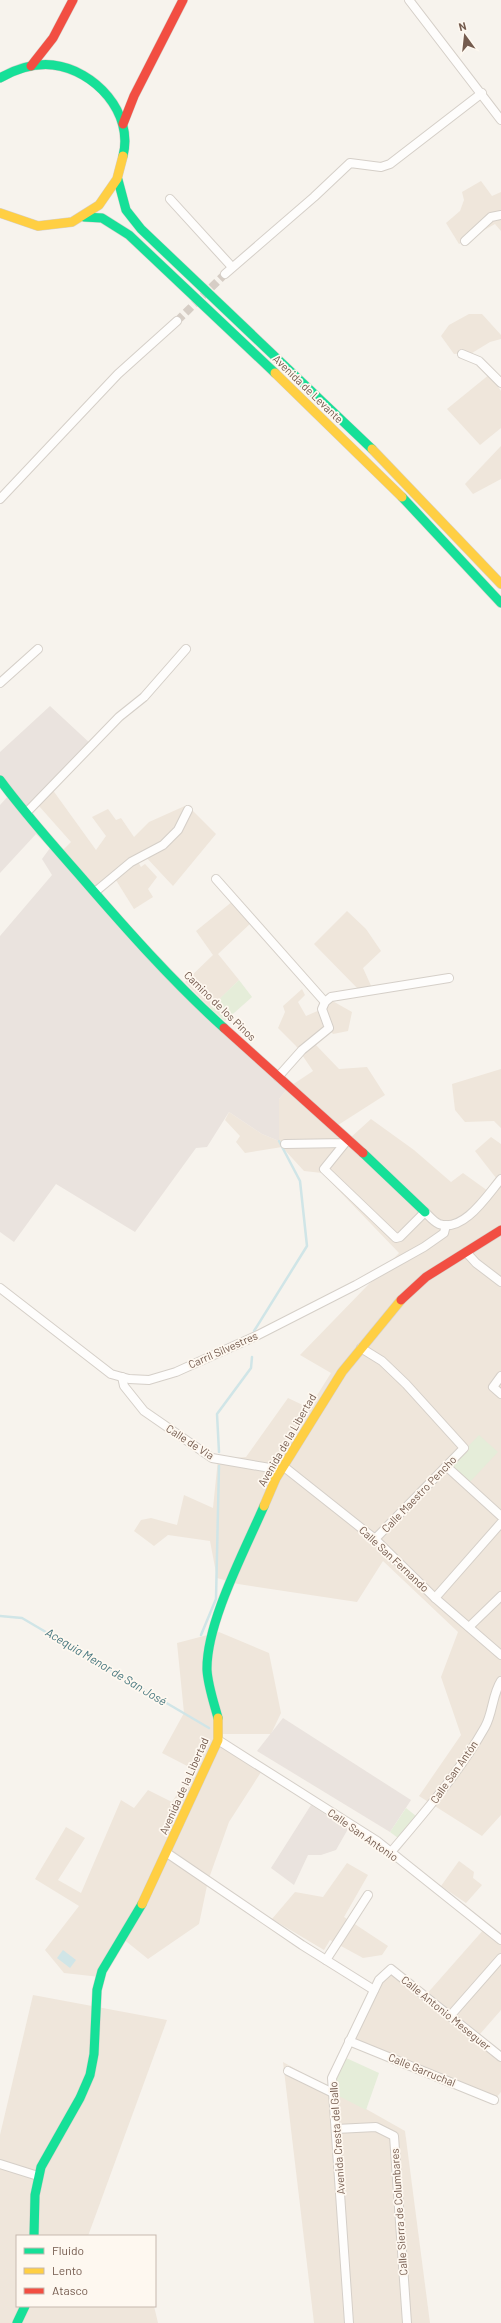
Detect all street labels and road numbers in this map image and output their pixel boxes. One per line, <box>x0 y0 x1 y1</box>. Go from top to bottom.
street label: Avenida de Levante <box>271 352 346 425</box>
street label: Camino de los Pinos <box>182 968 259 1043</box>
street label: Carril Silvestres <box>186 1328 260 1371</box>
street label: Avenida de la Libertad <box>255 1391 318 1488</box>
street label: Calle de Via <box>164 1421 217 1462</box>
street label: Calle Maestro Pencho <box>379 1453 459 1535</box>
street label: Calle San Fernando <box>357 1523 432 1594</box>
street label: Avenida de la Libertad <box>156 1735 211 1836</box>
street label: Calle San Antón <box>427 1738 480 1806</box>
street label: Calle San Antonio <box>326 1806 401 1864</box>
street label: Calle Antonio Meseguer <box>399 1973 494 2053</box>
street label: Calle Garruchal <box>387 2050 458 2089</box>
street label: Avenida Cresta del Gallo <box>326 2081 347 2195</box>
street label: Calle Sierra de Columbares <box>388 2148 409 2276</box>

